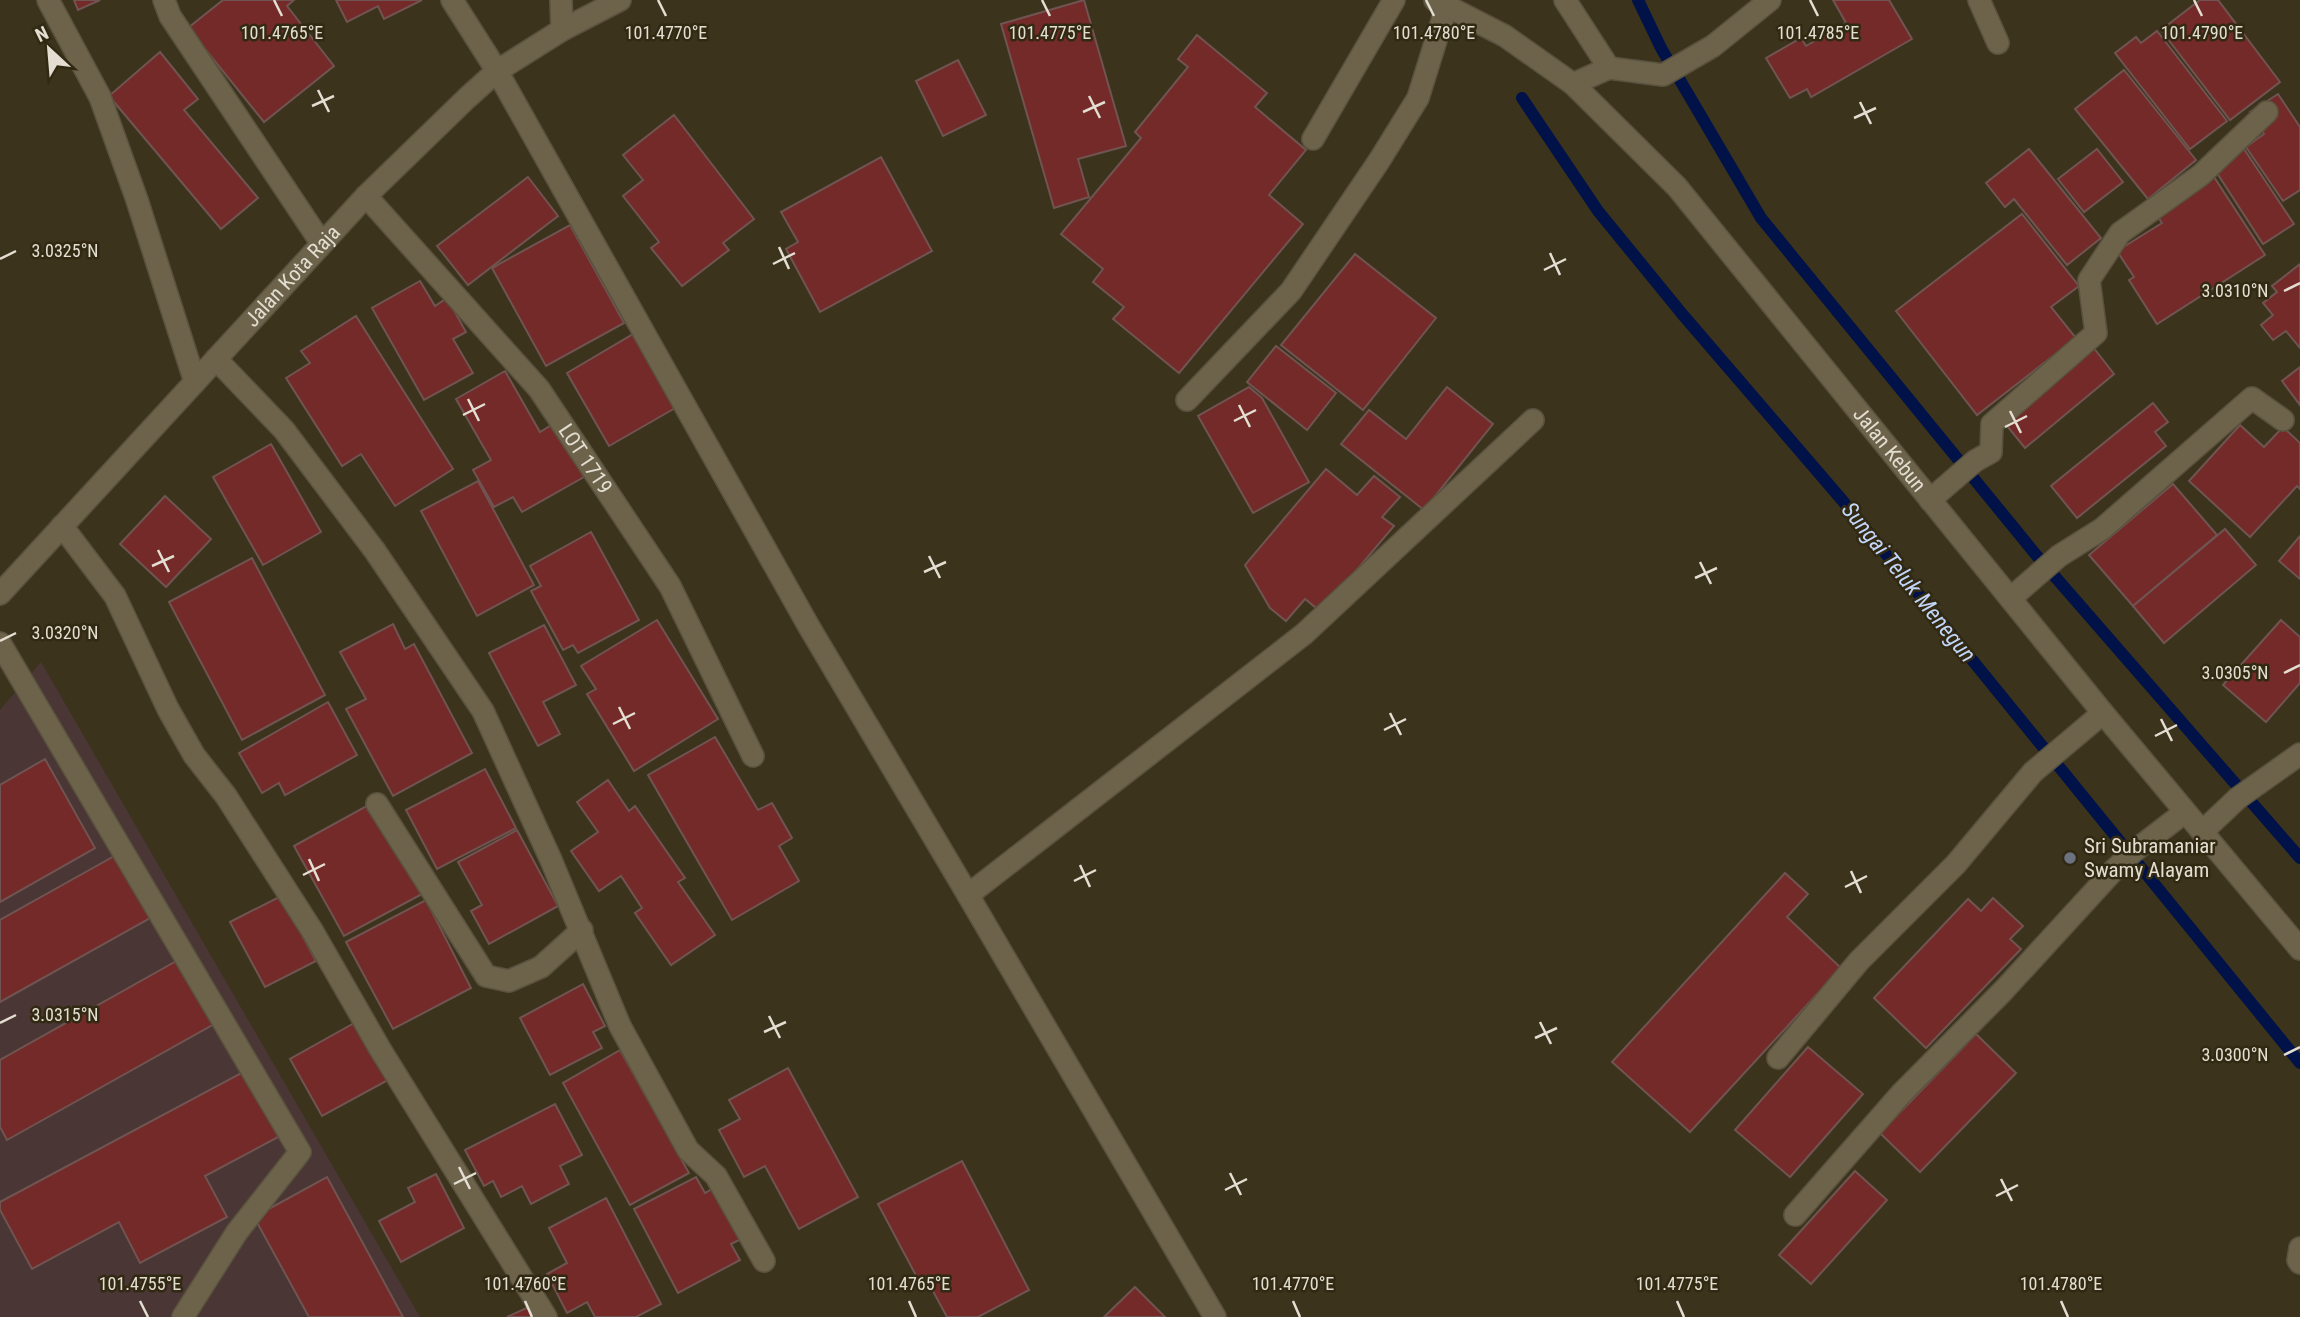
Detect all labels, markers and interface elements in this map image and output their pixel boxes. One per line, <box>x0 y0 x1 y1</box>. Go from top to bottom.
north arrow <box>14 14 84 84</box>
text: N <box>31 21 52 47</box>
text: 101.4765°E <box>241 22 323 43</box>
text: 101.4770°E <box>625 22 707 43</box>
text: 101.4775°E <box>1009 22 1091 43</box>
text: 101.4780°E <box>1393 22 1475 43</box>
text: 101.4785°E <box>1777 22 1859 43</box>
text: 101.4790°E <box>2161 22 2243 43</box>
street label: Jalan Kota Raja <box>240 220 345 332</box>
text: 3.0325°N <box>31 240 99 261</box>
text: 3.0310°N <box>2201 280 2269 301</box>
street label: Jalan Kebun <box>1848 402 1931 497</box>
street label: LOT 1719 <box>554 419 617 498</box>
water label: Sungai Teluk Menegun <box>1836 497 1981 668</box>
text: 3.0320°N <box>31 622 99 643</box>
text: 3.0305°N <box>2201 662 2269 683</box>
place label: Sri Subramaniar Swamy Alayam <box>2084 834 2216 882</box>
marker: Sri Subramaniar Swamy Alayam <box>2062 850 2078 866</box>
text: 3.0315°N <box>31 1004 99 1025</box>
text: 3.0300°N <box>2201 1044 2269 1065</box>
text: 101.4755°E <box>99 1273 181 1294</box>
text: 101.4760°E <box>484 1273 566 1294</box>
text: 101.4765°E <box>868 1273 950 1294</box>
text: 101.4770°E <box>1252 1273 1334 1294</box>
text: 101.4775°E <box>1636 1273 1718 1294</box>
text: 101.4780°E <box>2020 1273 2102 1294</box>

